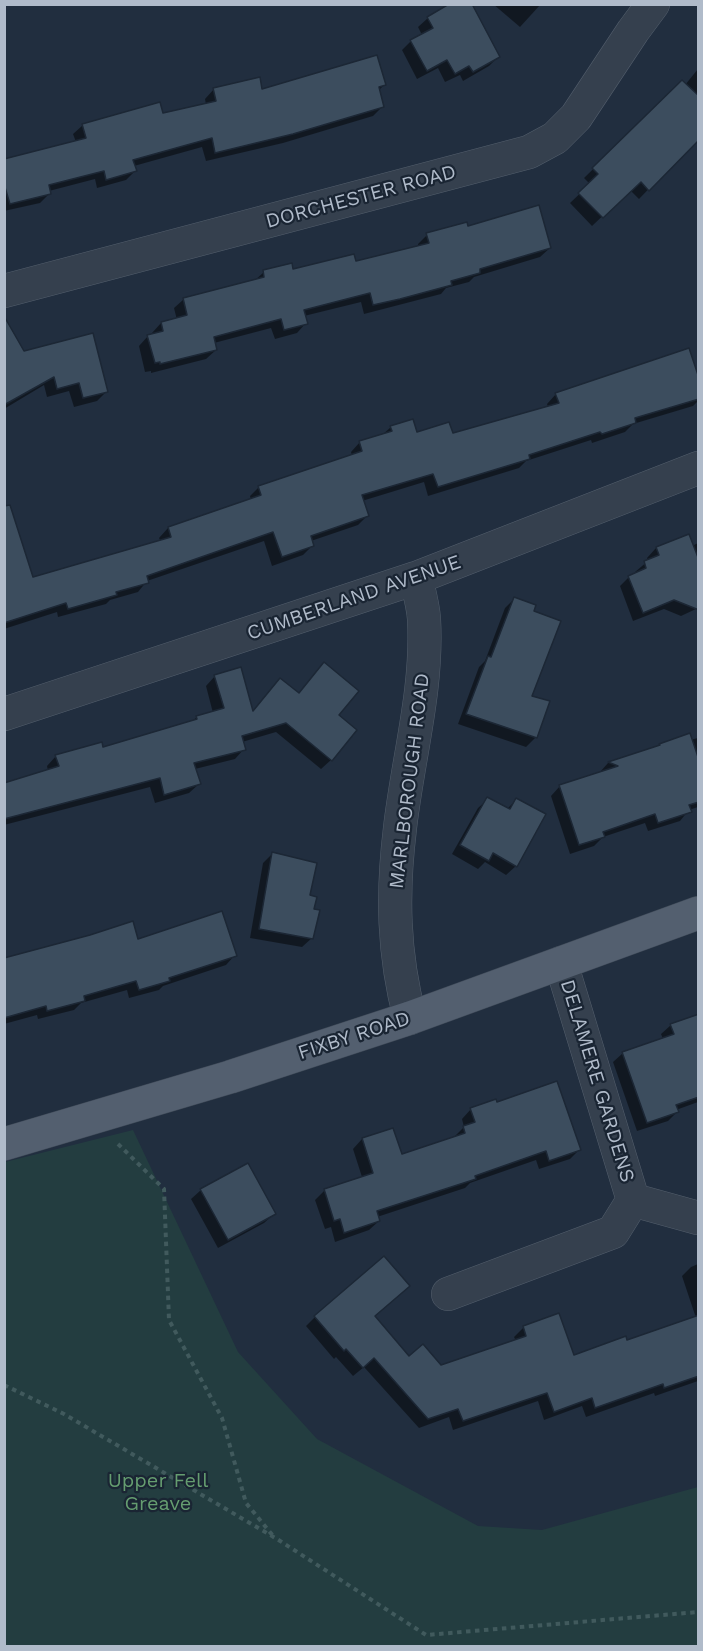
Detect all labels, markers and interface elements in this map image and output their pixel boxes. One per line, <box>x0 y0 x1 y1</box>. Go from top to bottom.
street label: DORCHESTER ROAD <box>263 160 459 234</box>
street label: CUMBERLAND AVENUE <box>244 550 464 646</box>
street label: MARLBOROUGH ROAD <box>385 672 435 890</box>
street label: DELAMERE GARDENS <box>555 977 639 1185</box>
street label: FIXBY ROAD <box>295 1007 413 1065</box>
park label: Upper Fell Greave <box>108 1469 208 1516</box>

